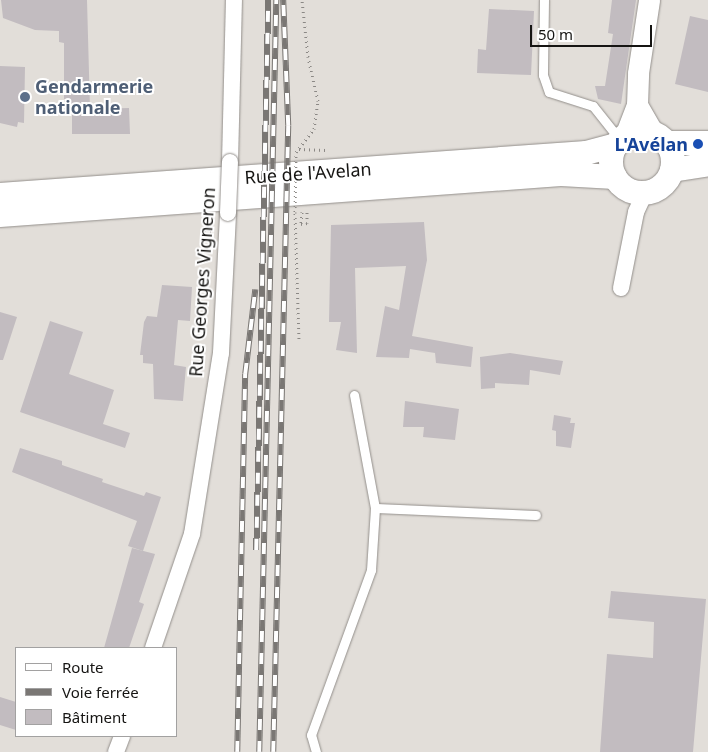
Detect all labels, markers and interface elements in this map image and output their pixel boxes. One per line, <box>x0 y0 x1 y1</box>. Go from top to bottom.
scale bar <box>533 15 656 47</box>
text: 50 m <box>538 24 573 44</box>
place label: Gendarmerie nationale <box>35 76 153 118</box>
marker: Gendarmerie nationale <box>19 91 31 103</box>
place label: L'Avélan <box>615 133 688 155</box>
marker: L'Avélan <box>692 138 704 150</box>
street label: Rue de l'Avelan <box>244 158 372 188</box>
street label: Rue Georges Vigneron <box>185 187 219 377</box>
legend <box>15 647 178 737</box>
text: Route <box>62 657 104 677</box>
text: Voie ferrée <box>62 682 139 702</box>
text: Bâtiment <box>62 707 127 727</box>

